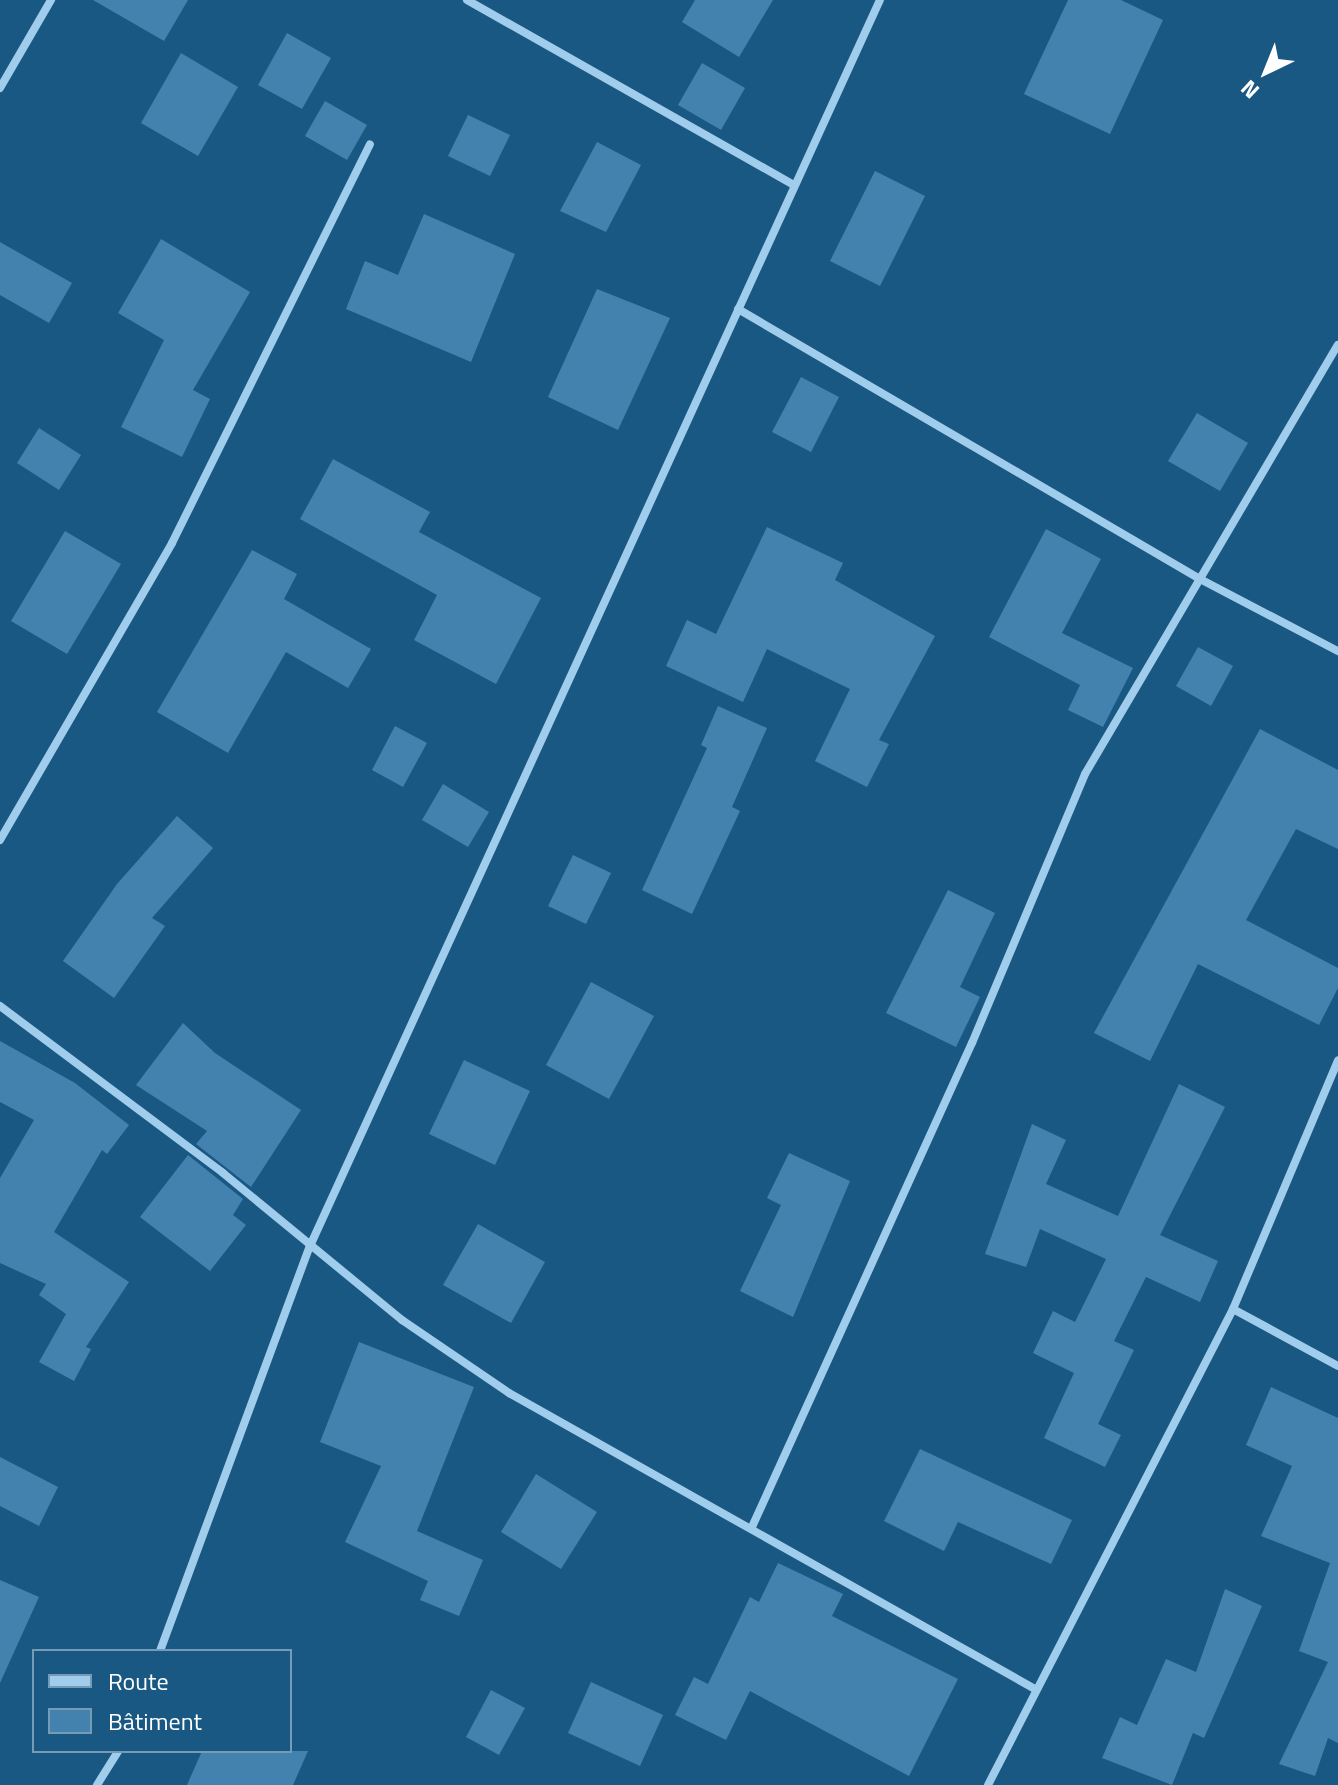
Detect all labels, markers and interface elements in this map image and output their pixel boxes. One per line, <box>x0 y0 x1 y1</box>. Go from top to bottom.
north arrow <box>1226 32 1306 112</box>
text: N <box>1232 72 1267 107</box>
legend <box>32 1649 292 1753</box>
text: Route <box>108 1663 169 1699</box>
text: Bâtiment <box>108 1703 202 1739</box>

